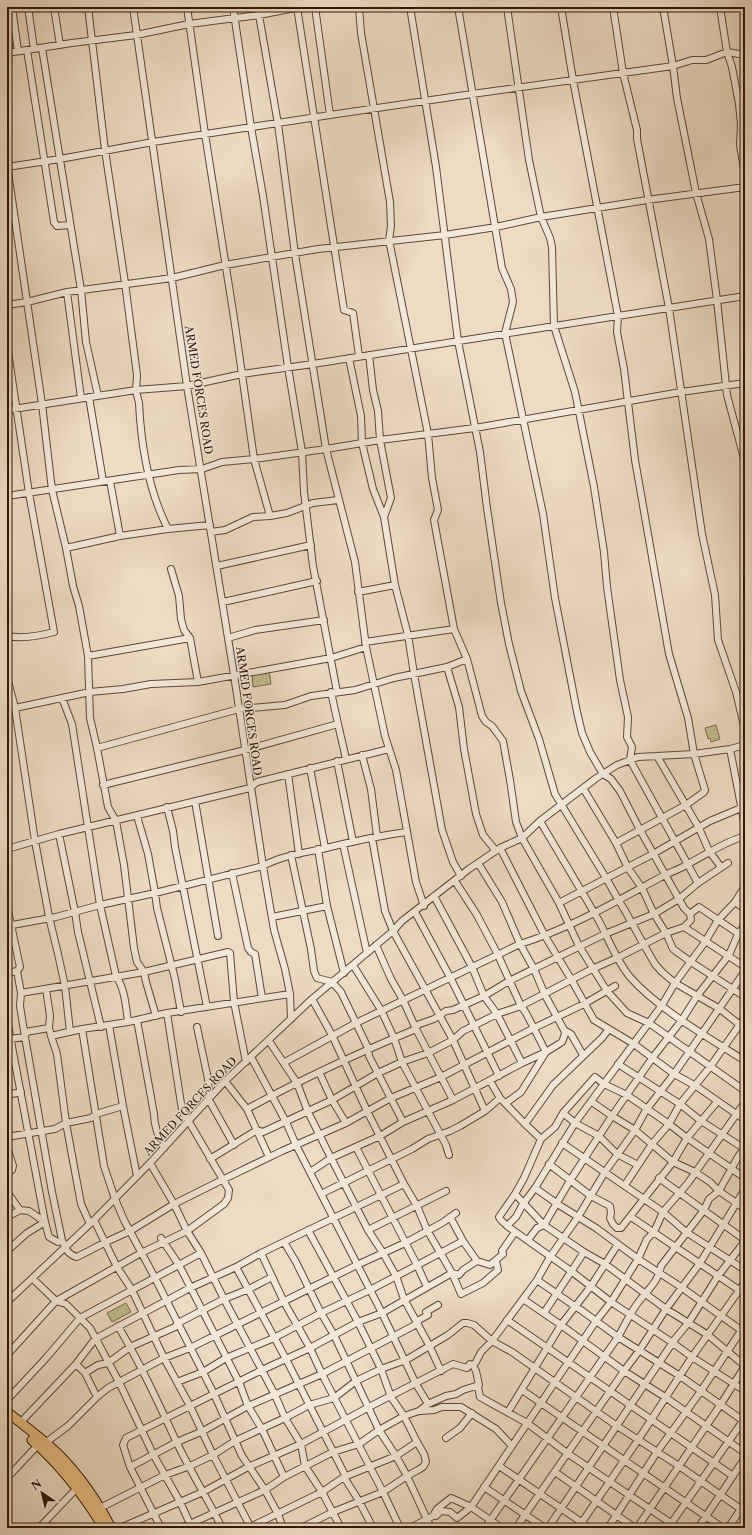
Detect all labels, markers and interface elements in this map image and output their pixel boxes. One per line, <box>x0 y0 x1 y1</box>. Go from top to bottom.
street label: ARMED FORCES ROAD <box>182 324 216 455</box>
street label: ARMED FORCES ROAD <box>233 645 265 777</box>
street label: ARMED FORCES ROAD <box>140 1054 240 1159</box>
north arrow <box>22 1473 62 1513</box>
text: N <box>28 1476 45 1493</box>

